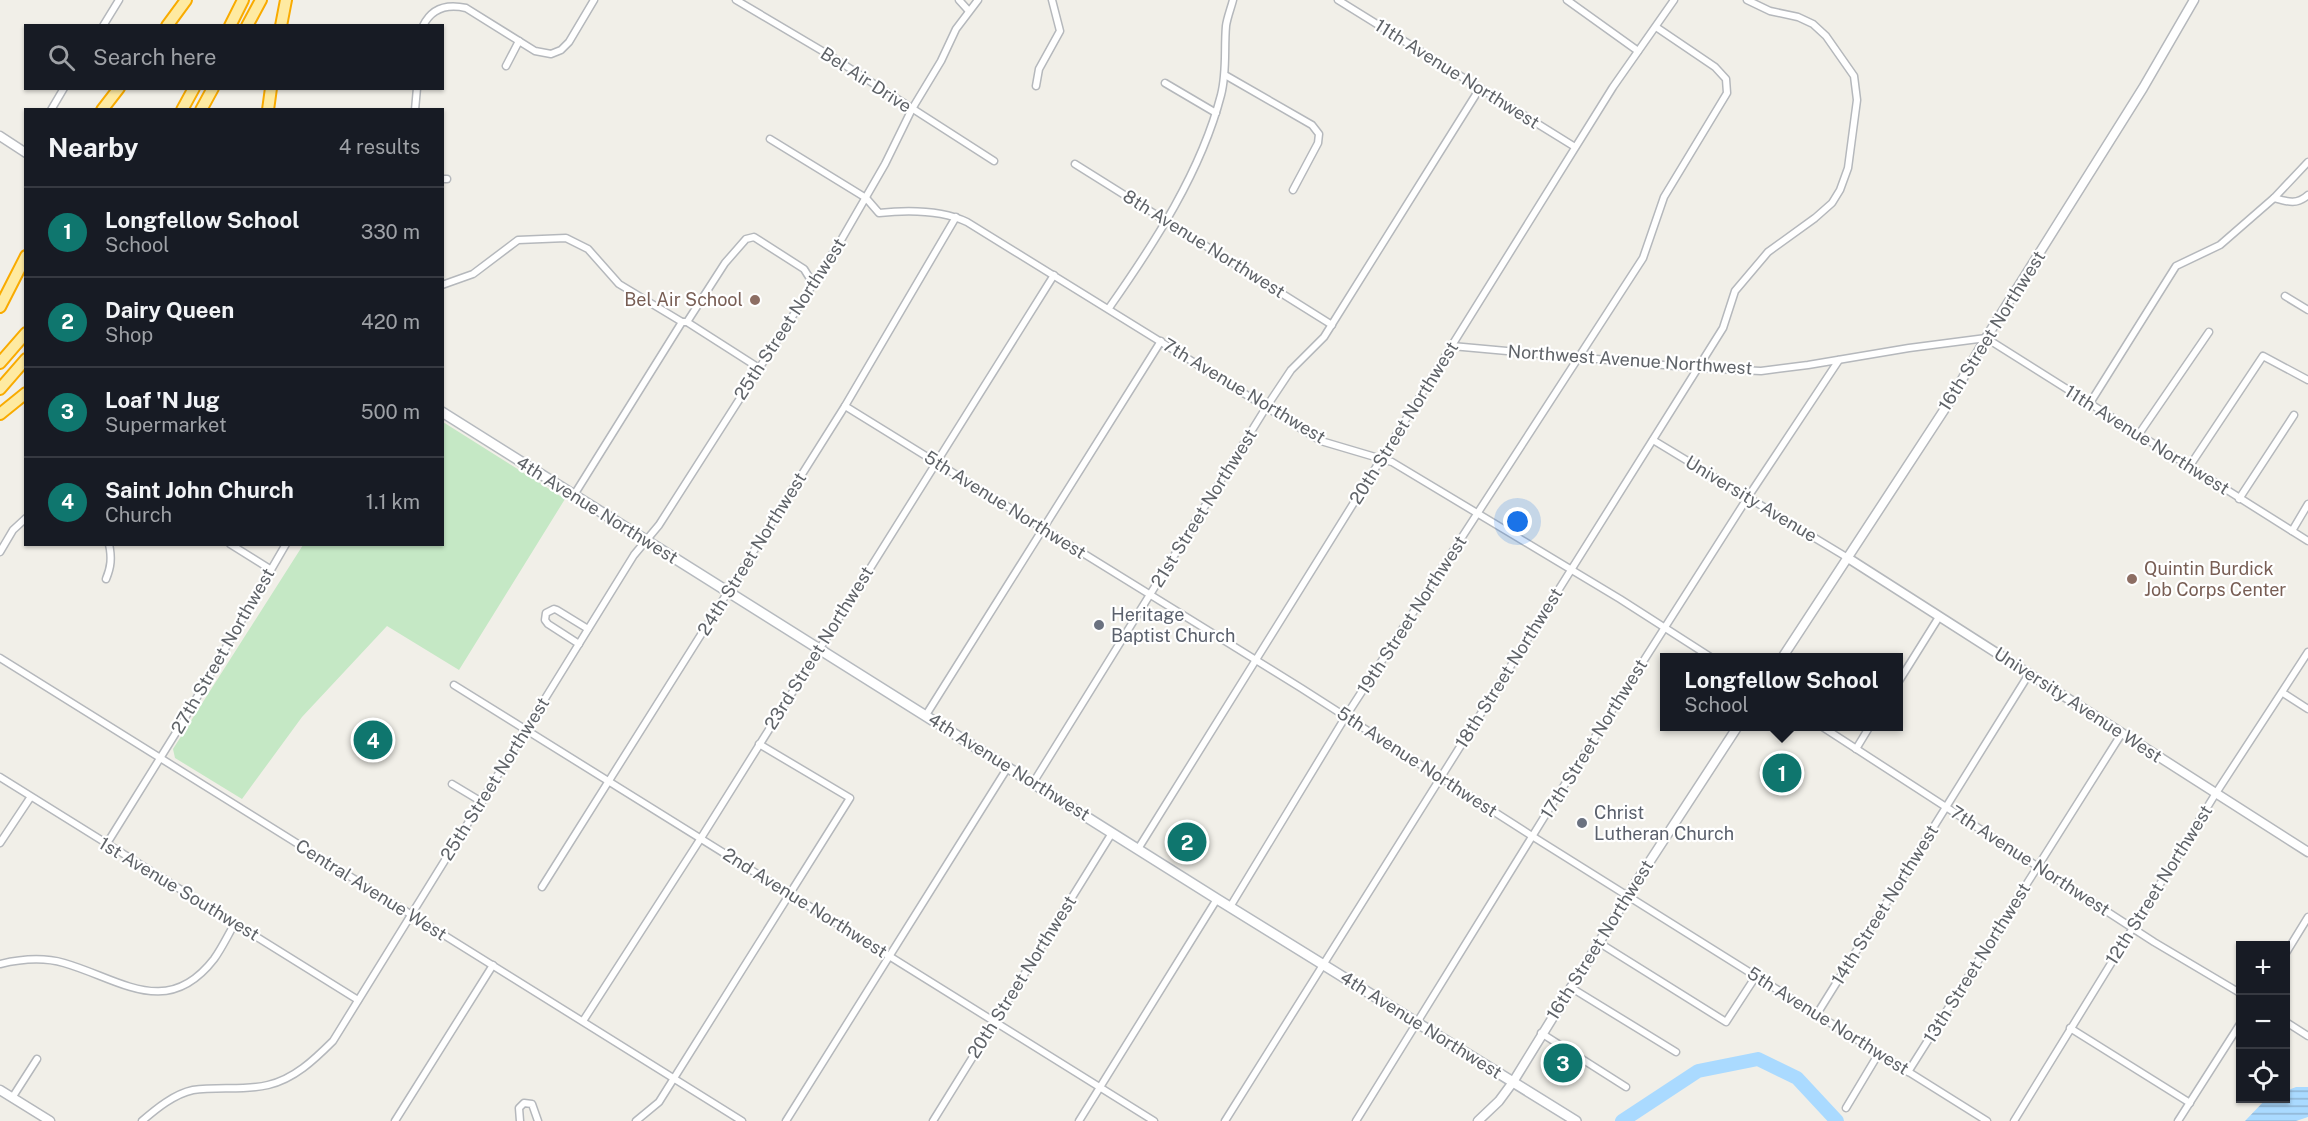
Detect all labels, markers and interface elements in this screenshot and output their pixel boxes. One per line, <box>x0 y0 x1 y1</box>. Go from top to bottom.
street label: 11th Avenue Northwest <box>1371 14 1543 133</box>
search box <box>24 24 444 90</box>
icon: search <box>45 41 78 74</box>
street label: Bel Air Drive <box>817 42 916 117</box>
text: Search here <box>93 44 217 70</box>
text: Nearby <box>48 132 138 163</box>
text: 4 results <box>339 135 420 159</box>
street label: 8th Avenue Northwest <box>1119 185 1289 302</box>
text: Longfellow School <box>105 207 299 233</box>
text: 1 <box>63 220 72 244</box>
text: 330 m <box>361 220 420 244</box>
text: School <box>105 233 169 257</box>
street label: 25th Street Northwest <box>729 234 850 403</box>
street label: 16th Street Northwest <box>1934 247 2049 415</box>
place label: Bel Air School <box>624 289 743 310</box>
marker: Bel Air School <box>748 293 762 307</box>
text: Dairy Queen <box>105 297 234 323</box>
text: 2 <box>61 310 74 334</box>
text: 420 m <box>361 310 420 334</box>
text: Shop <box>105 323 153 347</box>
street label: 7th Avenue Northwest <box>1159 334 1329 447</box>
street label: 20th Street Northwest <box>1345 338 1462 508</box>
street label: Northwest Avenue Northwest <box>1507 340 1753 379</box>
street label: 11th Avenue Northwest <box>2061 380 2233 499</box>
text: Loaf 'N Jug <box>105 387 220 413</box>
text: 3 <box>61 400 74 424</box>
text: 500 m <box>361 400 420 424</box>
text: Supermarket <box>105 413 227 437</box>
street label: 21st Street Northwest <box>1146 425 1261 591</box>
street label: 5th Avenue Northwest <box>921 446 1090 563</box>
street label: 4th Avenue Northwest <box>513 451 682 568</box>
street label: University Avenue <box>1682 451 1821 546</box>
street label: 24th Street Northwest <box>693 468 810 639</box>
text: Saint John Church <box>105 477 294 503</box>
text: 4 <box>61 490 74 514</box>
text: 1.1 km <box>366 490 420 514</box>
text: Church <box>105 503 172 527</box>
your location <box>1503 507 1532 536</box>
street label: 19th Street Northwest <box>1352 532 1471 698</box>
place label: Quintin Burdick Job Corps Center <box>2144 558 2286 600</box>
street label: 23rd Street Northwest <box>760 562 877 733</box>
street label: 27th Street Northwest <box>167 564 279 737</box>
marker: Quintin Burdick Job Corps Center <box>2125 572 2139 586</box>
street label: 18th Street Northwest <box>1451 584 1567 752</box>
place label: Heritage Baptist Church <box>1111 604 1235 646</box>
marker: Heritage Baptist Church <box>1092 618 1106 632</box>
street label: University Avenue West <box>1990 642 2166 767</box>
popup <box>1660 653 1903 731</box>
street label: 17th Street Northwest <box>1536 655 1651 822</box>
text: Longfellow School <box>1684 667 1879 693</box>
street label: 25th Street Northwest <box>436 693 553 864</box>
text: School <box>1684 693 1749 717</box>
street label: 5th Avenue Northwest <box>1333 702 1501 821</box>
street label: 4th Avenue Northwest <box>925 708 1094 825</box>
pin: 4 <box>354 718 392 762</box>
pin: 1 <box>1762 750 1802 796</box>
street label: 7th Avenue Northwest <box>1947 801 2114 920</box>
street label: 12th Street Northwest <box>2101 801 2216 968</box>
place label: Christ Lutheran Church <box>1594 802 1734 844</box>
marker: Christ Lutheran Church <box>1575 816 1589 830</box>
pin: 2 <box>1168 820 1206 864</box>
street label: 14th Street Northwest <box>1827 821 1942 989</box>
street label: 1st Avenue Southwest <box>95 832 263 945</box>
street label: Central Avenue West <box>292 835 451 945</box>
street label: 2nd Avenue Northwest <box>719 843 891 962</box>
street label: 16th Street Northwest <box>1542 856 1657 1024</box>
street label: 13th Street Northwest <box>1919 879 2034 1047</box>
street label: 20th Street Northwest <box>963 892 1080 1062</box>
map controls <box>2236 941 2290 1103</box>
button: + <box>2236 941 2290 995</box>
street label: 5th Avenue Northwest <box>1744 962 1913 1079</box>
street label: 4th Avenue Northwest <box>1337 966 1506 1083</box>
button: − <box>2236 995 2290 1049</box>
pin: 3 <box>1544 1040 1582 1086</box>
button: locate <box>2236 1049 2290 1103</box>

